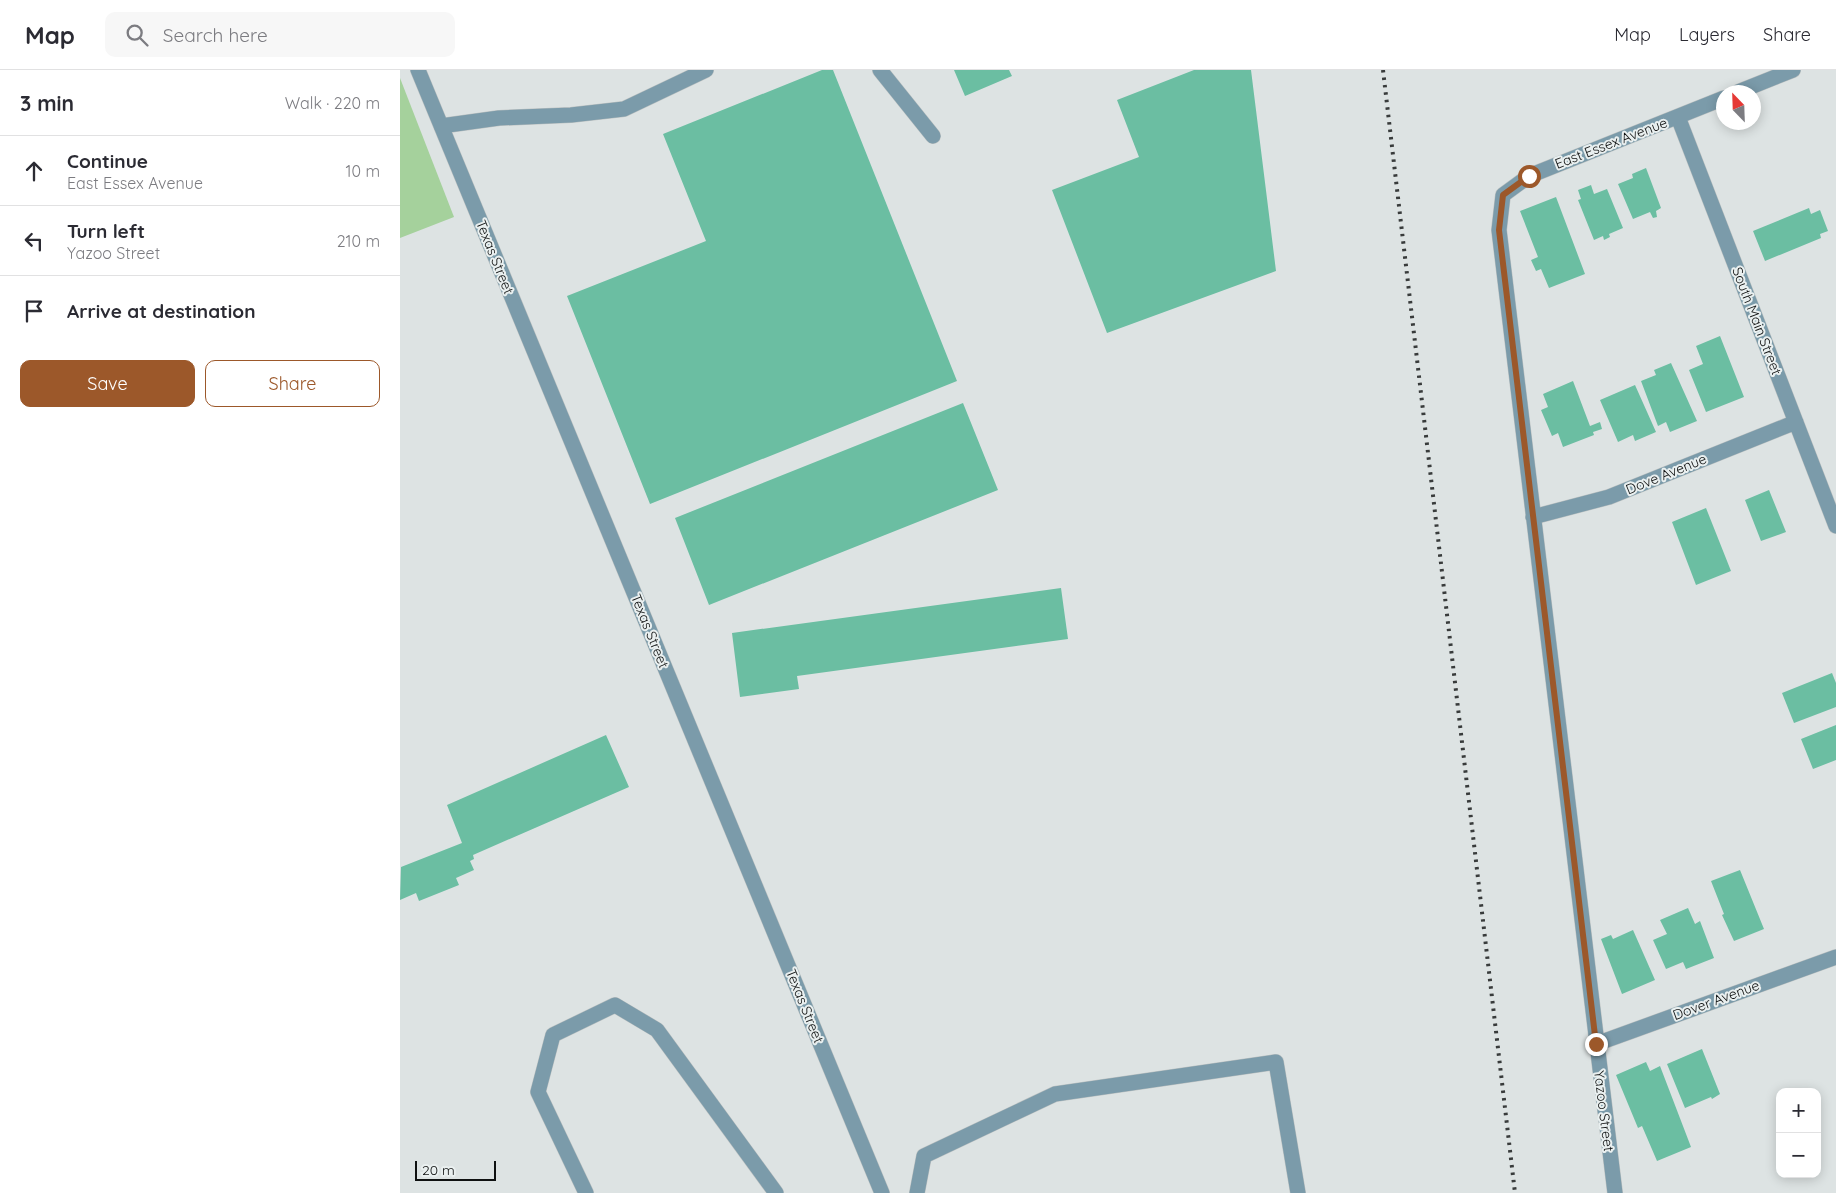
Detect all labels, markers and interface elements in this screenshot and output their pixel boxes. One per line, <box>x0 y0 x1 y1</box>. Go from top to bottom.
search box <box>105 12 455 57</box>
text: Map <box>25 20 75 50</box>
icon: search <box>123 21 151 49</box>
text: Search here <box>163 23 268 47</box>
text: Map <box>1614 23 1651 46</box>
text: Layers <box>1679 23 1735 46</box>
text: Share <box>1763 23 1811 46</box>
north arrow <box>1716 85 1761 130</box>
text: 3 min <box>20 90 74 116</box>
text: Walk · 220 m <box>285 93 380 113</box>
street label: East Essex Avenue <box>1552 113 1670 173</box>
text: Continue <box>67 149 148 173</box>
icon: ahead <box>20 157 48 185</box>
text: 10 m <box>346 161 380 181</box>
route start <box>1518 165 1541 188</box>
text: East Essex Avenue <box>67 173 203 193</box>
street label: Texas Street <box>472 217 518 297</box>
text: Turn left <box>67 219 145 243</box>
icon: left <box>20 227 48 255</box>
text: 210 m <box>337 231 380 251</box>
text: Yazoo Street <box>67 243 160 263</box>
street label: South Main Street <box>1728 265 1786 378</box>
icon: arrive <box>20 297 48 325</box>
text: Arrive at destination <box>67 299 256 323</box>
button: Save <box>20 360 195 407</box>
button: Share <box>205 360 380 407</box>
street label: Dove Avenue <box>1623 450 1709 498</box>
street label: Texas Street <box>627 591 673 671</box>
street label: Texas Street <box>782 966 828 1046</box>
street label: Dover Avenue <box>1670 976 1762 1024</box>
route end <box>1585 1033 1608 1056</box>
street label: Yazoo Street <box>1590 1069 1618 1153</box>
map controls <box>1776 1088 1821 1178</box>
button: + <box>1776 1088 1821 1133</box>
button: − <box>1776 1133 1821 1178</box>
scale bar <box>415 1158 496 1181</box>
text: 20 m <box>422 1161 455 1179</box>

